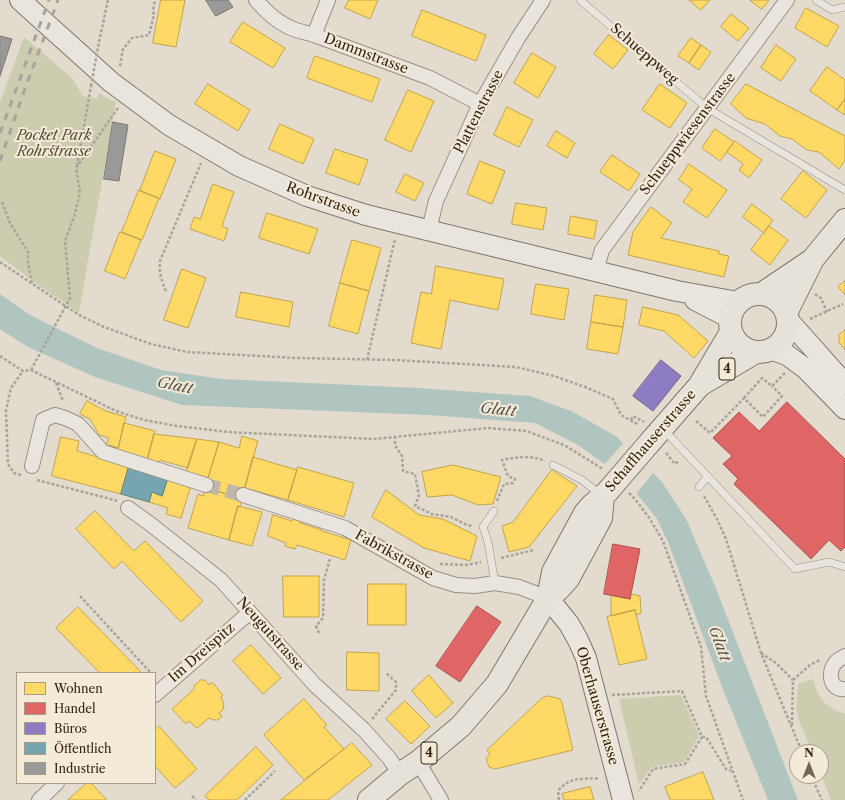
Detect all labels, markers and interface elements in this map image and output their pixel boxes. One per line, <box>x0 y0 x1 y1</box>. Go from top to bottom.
street label: Schueppweg <box>607 20 681 88</box>
street label: Dammstrasse <box>321 30 411 78</box>
street label: Plattenstrasse <box>451 67 507 157</box>
street label: Schueppwiesenstrasse <box>637 70 739 198</box>
park label: Pocket Park Rohrstrasse <box>16 128 92 160</box>
street label: Rohrstrasse <box>284 179 362 221</box>
road number: 4 <box>719 358 735 380</box>
water label: Glatt <box>156 374 194 398</box>
street label: Schaffhauserstrasse <box>602 386 700 496</box>
water label: Glatt <box>479 399 517 421</box>
street label: Fabrikstrasse <box>352 527 436 583</box>
street label: Neugutstrasse <box>233 594 307 674</box>
street label: Im Dreispitz <box>165 620 239 686</box>
water label: Glatt <box>704 624 734 664</box>
street label: Oberhauserstrasse <box>572 645 622 767</box>
legend <box>16 672 156 784</box>
text: Wohnen <box>54 681 103 696</box>
text: Handel <box>54 701 96 716</box>
text: Büros <box>54 721 87 736</box>
text: Öffentlich <box>54 741 112 756</box>
road number: 4 <box>421 742 437 764</box>
north arrow <box>789 744 829 784</box>
text: N <box>804 746 814 760</box>
text: Industrie <box>54 761 106 776</box>

